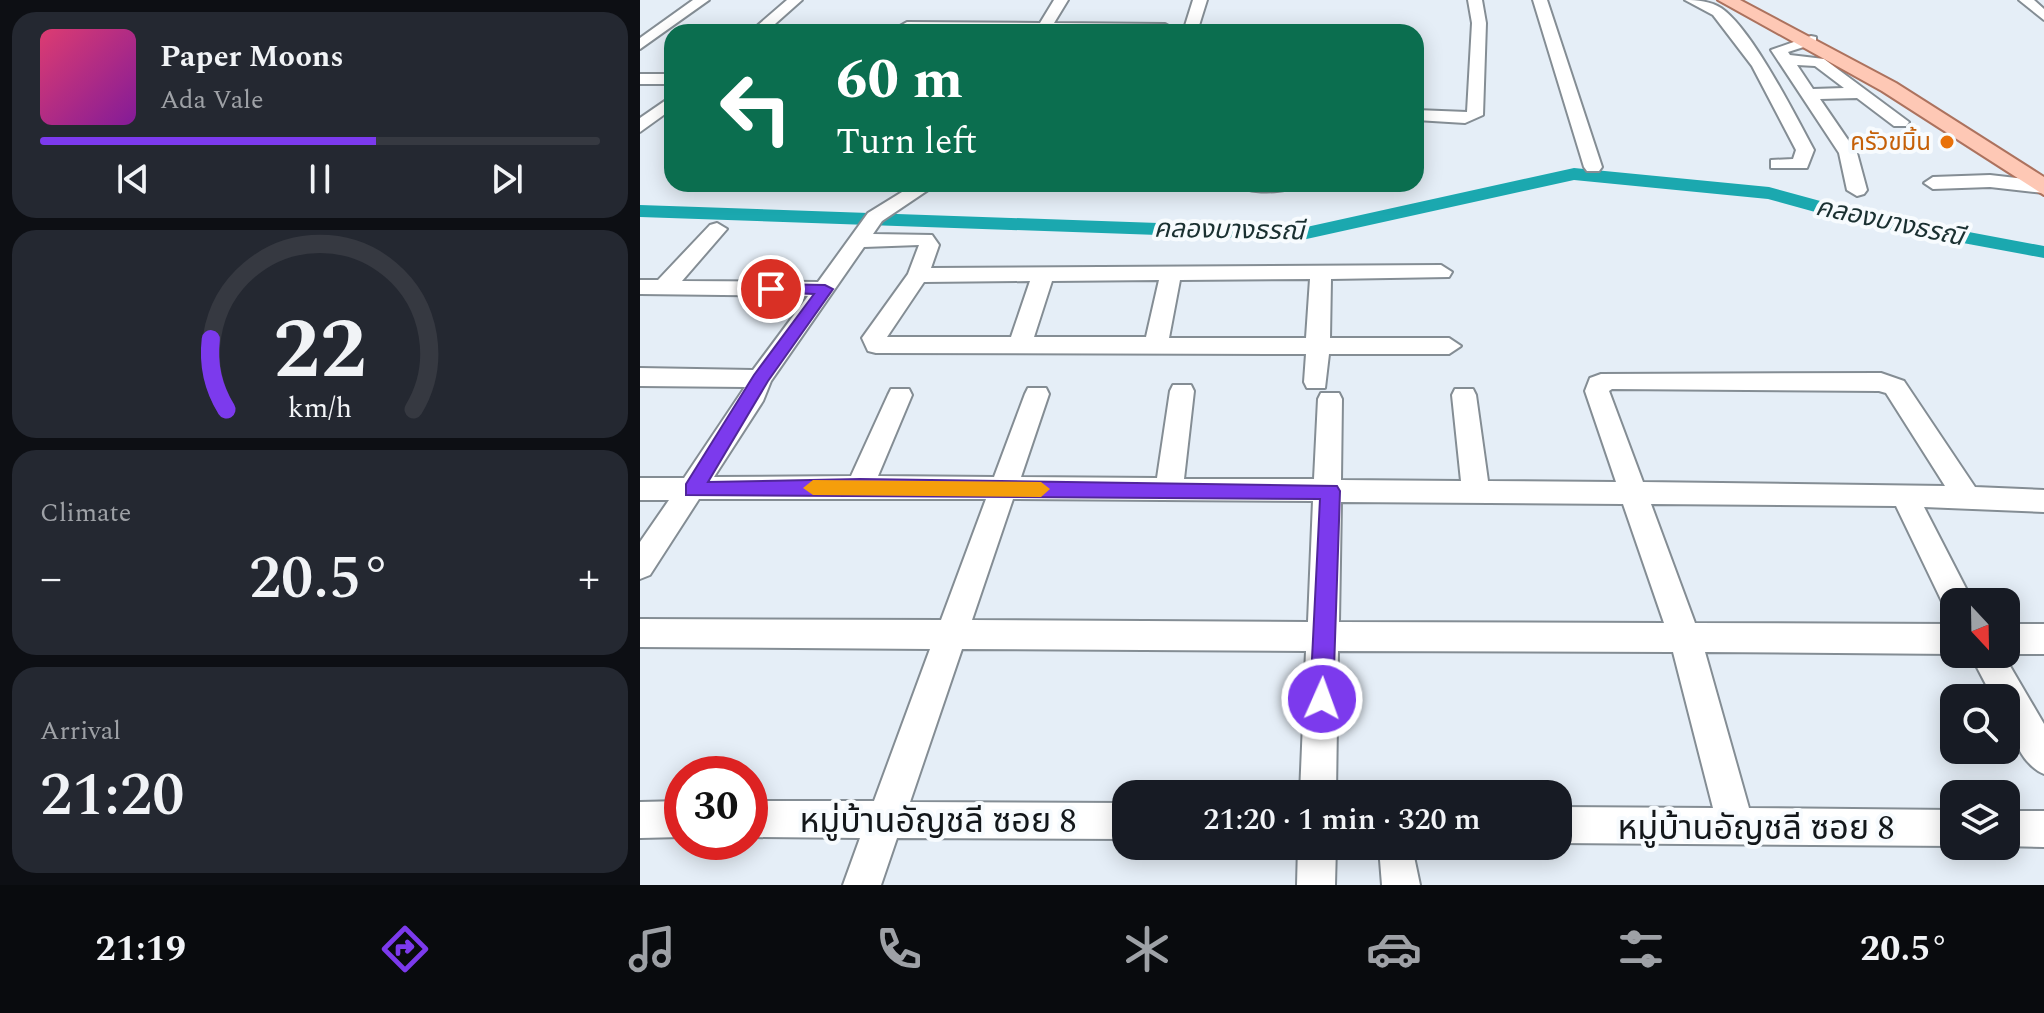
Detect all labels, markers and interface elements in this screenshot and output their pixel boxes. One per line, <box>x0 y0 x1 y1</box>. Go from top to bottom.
text: Paper Moons <box>160 34 344 80</box>
text: 60 m <box>836 38 963 123</box>
icon: left <box>704 56 808 160</box>
text: Ada Vale <box>160 80 263 120</box>
text: Turn left <box>836 115 977 170</box>
place label: ครัวขมิ้น <box>1850 125 1931 161</box>
marker: ครัวขมิ้น <box>1938 133 1956 151</box>
icon: previous <box>111 157 155 201</box>
icon: pause <box>298 157 342 201</box>
icon: next <box>485 157 529 201</box>
water label: คลองบางธรณี <box>1812 187 1970 258</box>
water label: คลองบางธรณี <box>1153 209 1308 251</box>
pin <box>737 255 805 323</box>
icon: arrive <box>749 267 793 311</box>
text: 22 <box>273 287 367 414</box>
text: km/h <box>288 387 352 430</box>
text: Climate <box>40 493 131 533</box>
text: 20.5° <box>249 533 391 625</box>
text: − <box>40 545 62 612</box>
text: + <box>578 545 600 612</box>
north arrow <box>1940 588 2020 668</box>
map controls <box>1940 588 2020 860</box>
position arrow <box>1280 657 1364 741</box>
button: search <box>1940 684 2020 764</box>
text: Arrival <box>40 711 121 751</box>
text: 21:20 <box>40 750 184 842</box>
speed limit sign: 30 <box>664 756 768 860</box>
button: layers <box>1940 780 2020 860</box>
street label: หมู่บ้านอัญชลี ซอย 8 <box>799 796 1077 848</box>
text: 21:20 · 1 min · 320 m <box>1203 797 1481 843</box>
street label: หมู่บ้านอัญชลี ซอย 8 <box>1617 803 1895 855</box>
icon: directions <box>377 921 433 977</box>
icon: music <box>624 921 680 977</box>
icon: phone <box>871 921 927 977</box>
icon: climate <box>1119 921 1175 977</box>
icon: car <box>1366 921 1422 977</box>
icon: filters <box>1613 921 1669 977</box>
text: 21:19 <box>96 922 186 977</box>
text: 20.5° <box>1860 922 1948 977</box>

